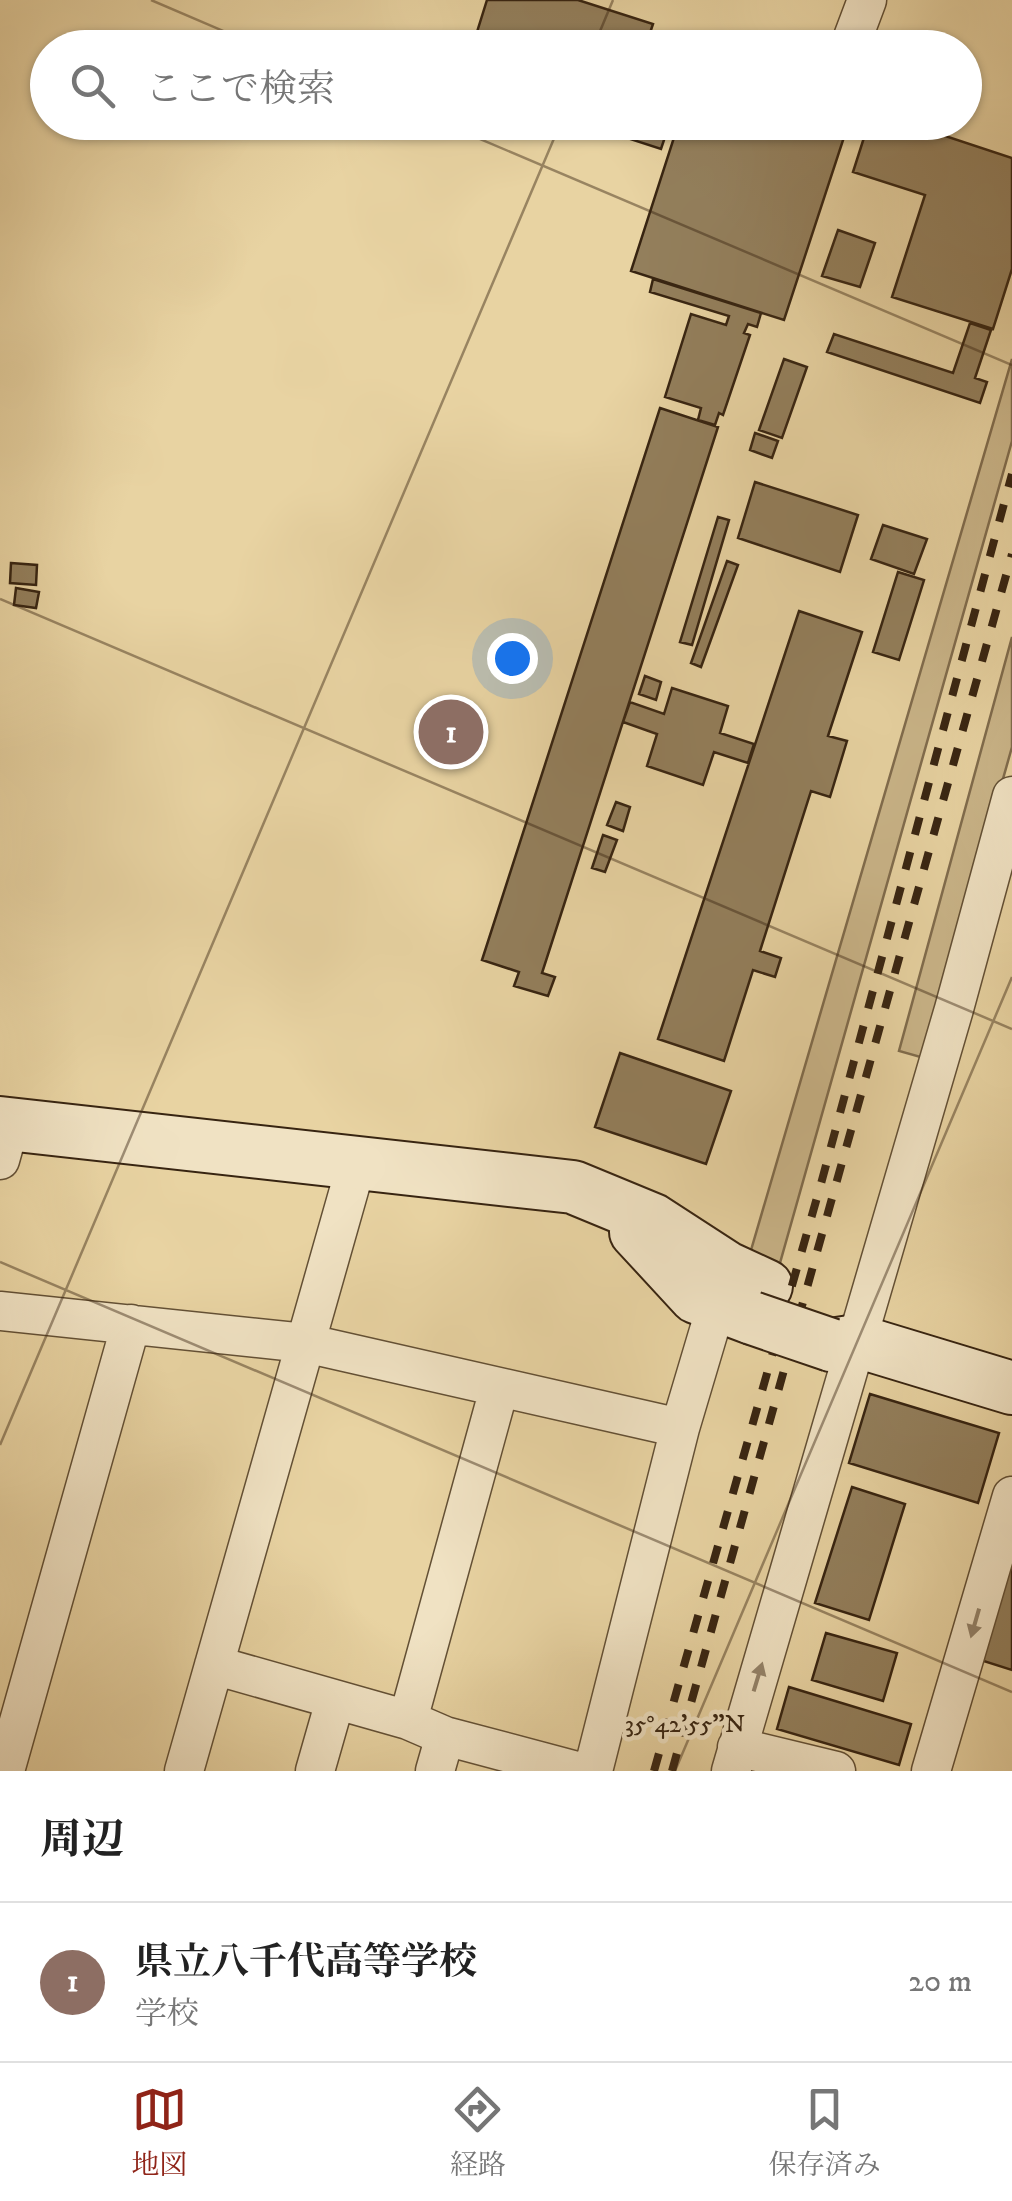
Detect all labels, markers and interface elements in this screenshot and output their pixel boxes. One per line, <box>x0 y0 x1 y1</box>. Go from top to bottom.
search box <box>30 30 982 140</box>
icon: search <box>65 58 120 113</box>
text: ここで検索 <box>145 66 335 114</box>
your location <box>487 633 538 684</box>
pin: 1 <box>418 694 484 770</box>
one-way arrow <box>967 1608 982 1639</box>
one-way arrow <box>751 1662 766 1692</box>
text: 35°42'55"N <box>625 1709 745 1740</box>
text: 周辺 <box>40 1815 124 1867</box>
text: 県立八千代高等学校 <box>135 1939 477 1987</box>
text: 1 <box>67 1962 78 2002</box>
text: 20 m <box>908 1962 972 2002</box>
text: 学校 <box>135 1995 199 2035</box>
tab: 地図 <box>131 2082 187 2183</box>
tab: 経路 <box>450 2082 506 2183</box>
tab: 保存済み <box>769 2082 881 2183</box>

